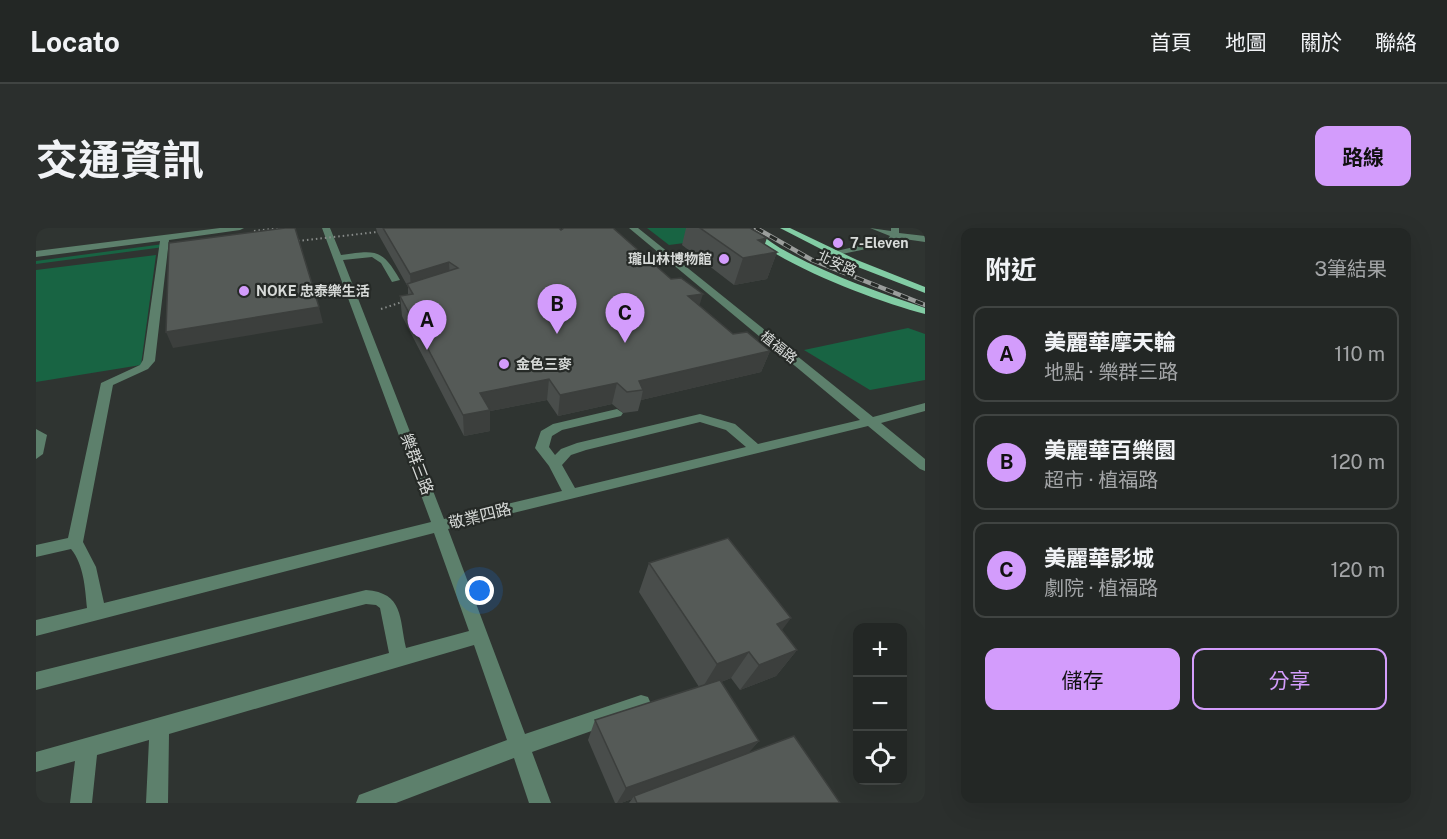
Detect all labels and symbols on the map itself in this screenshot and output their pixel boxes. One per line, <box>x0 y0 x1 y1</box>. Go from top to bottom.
place label: 7-Eleven <box>850 235 909 251</box>
marker: 7-Eleven <box>831 236 845 250</box>
street label: 北安路 <box>815 247 859 279</box>
place label: 瓏山林博物館 <box>628 251 712 267</box>
marker: 瓏山林博物館 <box>717 252 731 266</box>
place label: NOKE 忠泰樂生活 <box>256 283 370 299</box>
marker: NOKE 忠泰樂生活 <box>237 284 251 298</box>
pin: B <box>538 285 576 334</box>
pin: C <box>606 294 644 343</box>
pin: A <box>408 300 446 350</box>
street label: 植福路 <box>758 328 800 366</box>
place label: 金色三麥 <box>516 356 572 372</box>
marker: 金色三麥 <box>497 357 511 371</box>
street label: 樂群三路 <box>397 431 437 497</box>
street label: 敬業四路 <box>447 499 513 533</box>
your location <box>465 576 494 605</box>

